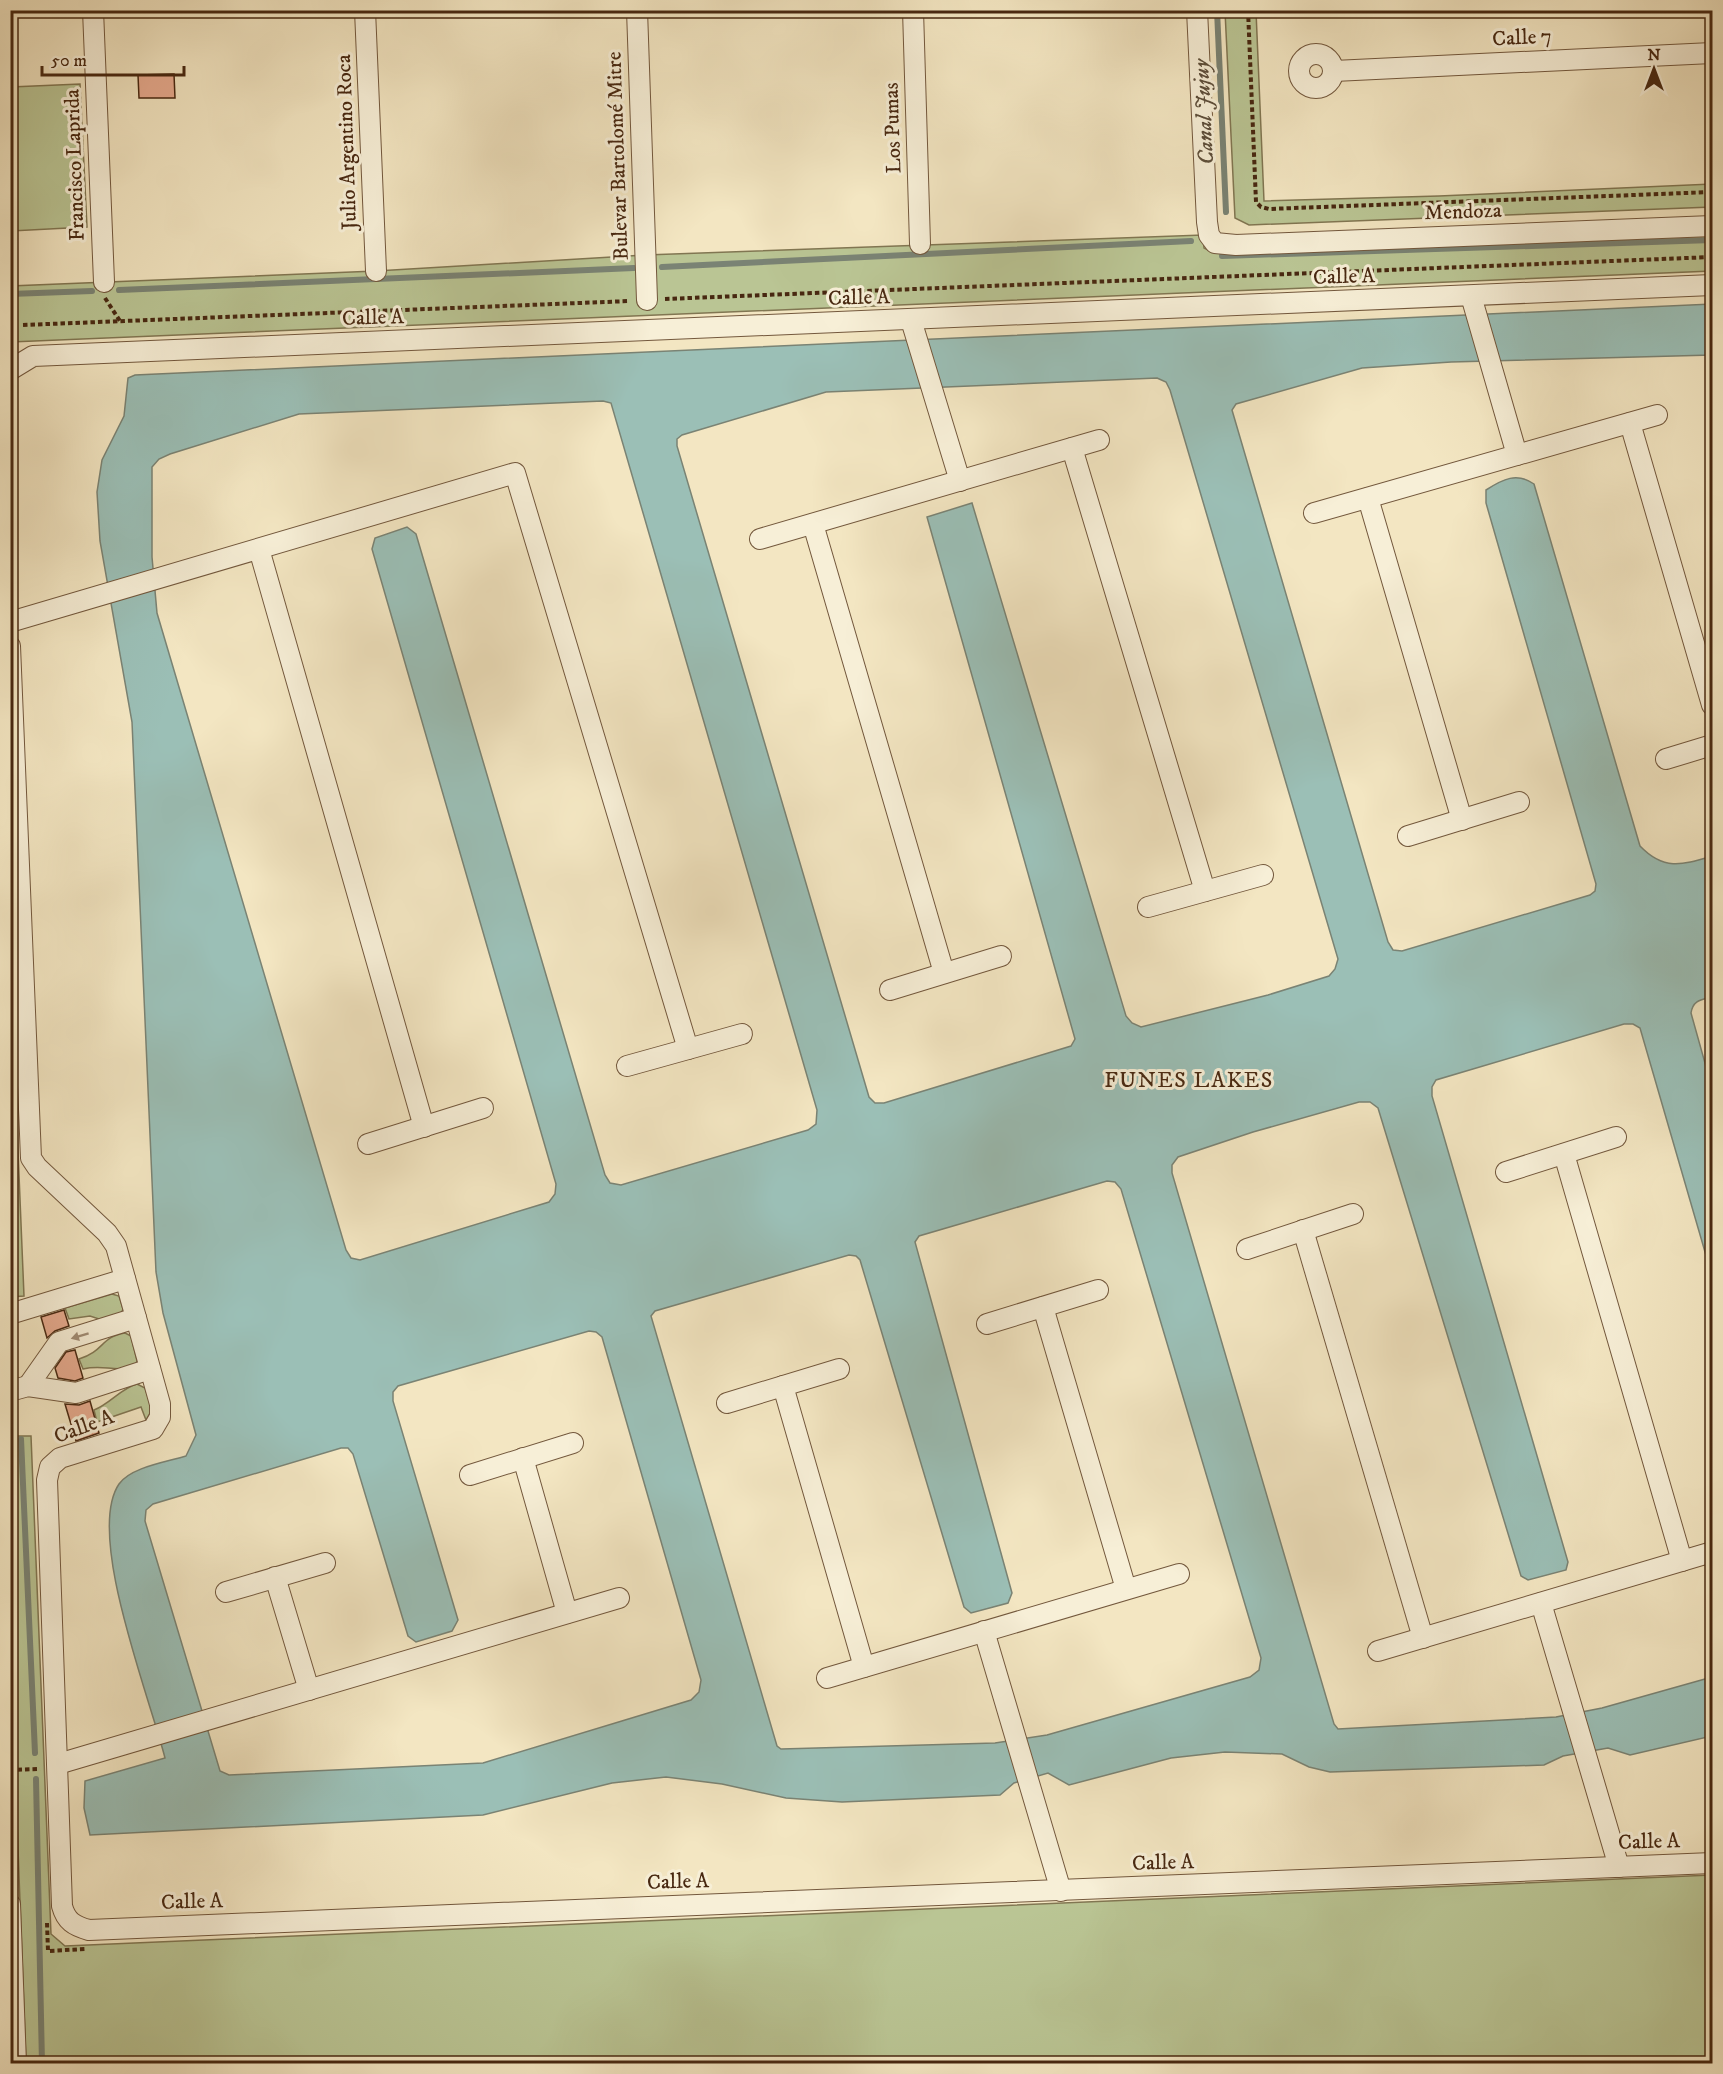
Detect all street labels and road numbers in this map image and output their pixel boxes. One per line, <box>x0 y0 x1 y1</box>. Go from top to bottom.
street label: Calle 7 <box>1492 23 1552 53</box>
street label: Bulevar Bartolomé Mitre <box>601 51 635 261</box>
street label: Julio Argentino Roca <box>331 54 363 232</box>
street label: Los Pumas <box>878 82 908 174</box>
street label: Francisco Laprida <box>59 89 91 241</box>
street label: Mendoza <box>1424 198 1502 226</box>
street label: Calle A <box>1313 263 1376 291</box>
street label: Calle A <box>828 284 891 312</box>
street label: Calle A <box>342 304 405 332</box>
street label: Calle A <box>50 1404 118 1450</box>
street label: Calle A <box>1618 1828 1681 1856</box>
street label: Calle A <box>1132 1849 1195 1877</box>
street label: Calle A <box>647 1868 710 1896</box>
street label: Calle A <box>161 1888 224 1916</box>

